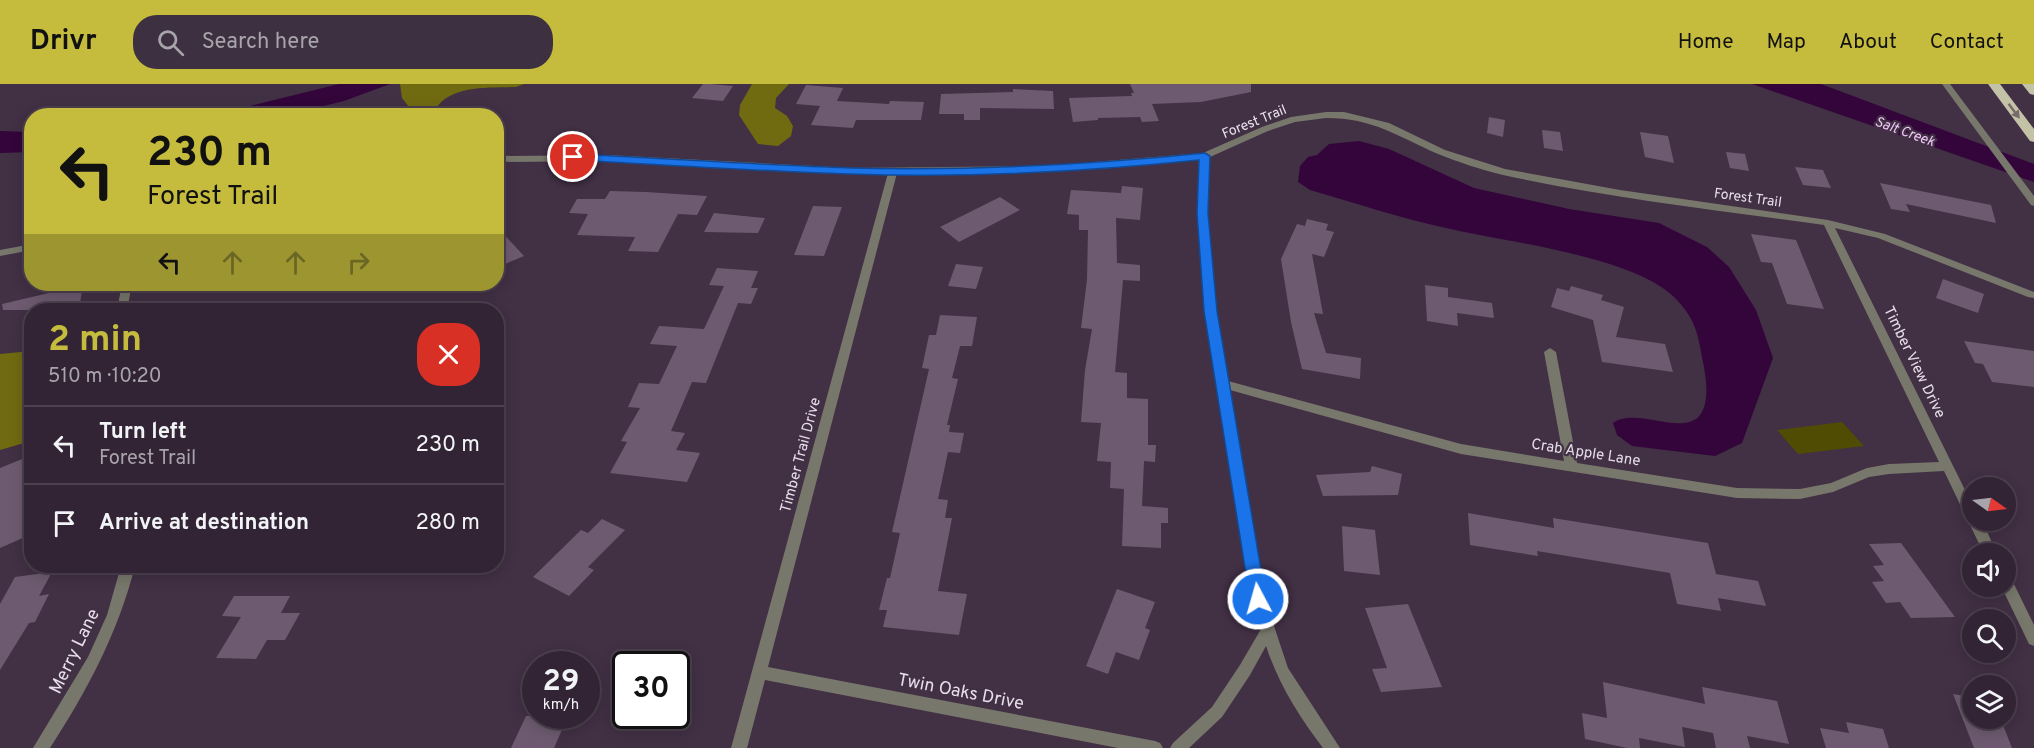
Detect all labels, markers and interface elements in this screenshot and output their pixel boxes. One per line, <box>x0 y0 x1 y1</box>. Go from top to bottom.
search box <box>133 15 553 69</box>
text: Drivr <box>30 24 97 60</box>
icon: search <box>154 26 187 59</box>
text: Search here <box>202 29 319 56</box>
text: Home <box>1678 29 1734 56</box>
text: Map <box>1767 29 1806 56</box>
text: About <box>1839 29 1897 56</box>
text: Contact <box>1930 29 2004 56</box>
street label: Forest Trail <box>1220 102 1289 143</box>
one-way arrow <box>2008 102 2020 118</box>
water label: Salt Creek <box>1872 114 1938 151</box>
text: 230 m <box>147 128 272 181</box>
pin <box>547 131 598 182</box>
icon: left <box>48 132 126 210</box>
icon: arrive <box>556 140 589 173</box>
text: Forest Trail <box>147 180 278 214</box>
street label: Forest Trail <box>1713 185 1783 212</box>
icon: left <box>153 246 186 279</box>
icon: ahead <box>216 246 249 279</box>
icon: ahead <box>279 246 312 279</box>
icon: right <box>342 246 375 279</box>
street label: Timber View Drive <box>1878 304 1949 422</box>
text: 2 min <box>48 318 142 364</box>
button: close <box>417 323 480 386</box>
text: 510 m · 10:20 <box>48 364 162 390</box>
street label: Timber Trail Drive <box>777 396 826 515</box>
text: Turn left <box>99 419 187 446</box>
icon: left <box>48 429 81 462</box>
text: 230 m <box>416 432 480 459</box>
street label: Crab Apple Lane <box>1530 435 1642 471</box>
text: Forest Trail <box>99 446 196 472</box>
north arrow <box>1962 477 2016 531</box>
map controls <box>1962 477 2016 729</box>
icon: arrive <box>48 507 81 540</box>
text: Arrive at destination <box>99 510 309 537</box>
text: 280 m <box>415 510 480 537</box>
button: sound <box>1962 543 2016 597</box>
position arrow <box>1226 567 1290 631</box>
street label: Merry Lane <box>45 605 106 698</box>
button: search <box>1962 609 2016 663</box>
speed limit sign: 30 <box>612 651 690 729</box>
text: 29 <box>543 664 579 701</box>
street label: Twin Oaks Drive <box>896 669 1026 716</box>
button: layers <box>1962 675 2016 729</box>
text: km/h <box>543 696 579 715</box>

